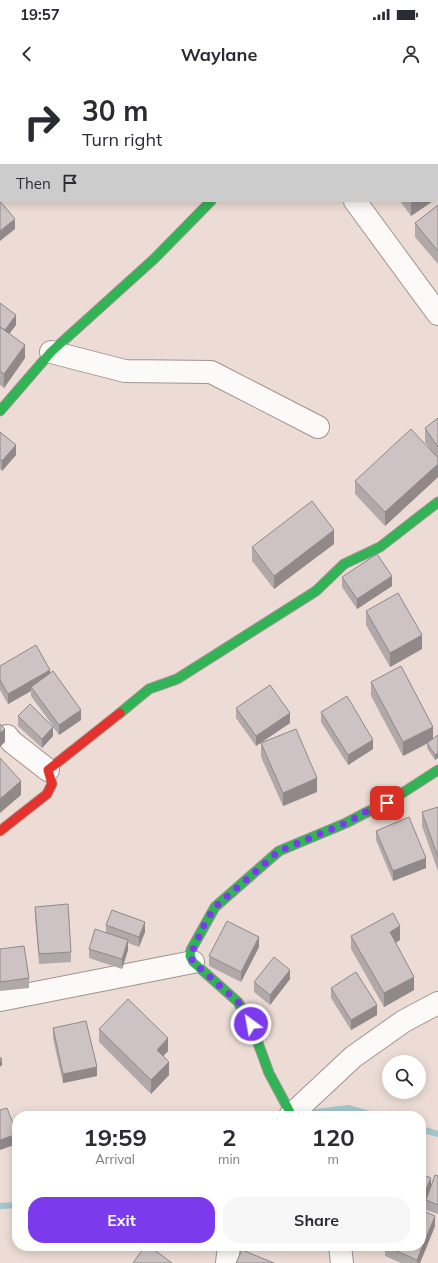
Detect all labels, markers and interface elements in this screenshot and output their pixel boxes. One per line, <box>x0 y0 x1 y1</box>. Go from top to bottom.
text: 19:57 <box>20 5 60 24</box>
icon: back <box>16 43 38 65</box>
text: Waylane <box>181 43 257 66</box>
icon: person <box>400 43 422 65</box>
text: 30 m <box>82 93 148 128</box>
icon: right <box>16 96 68 148</box>
text: Turn right <box>82 128 162 151</box>
icon: arrive <box>59 172 81 194</box>
text: Then <box>16 174 51 193</box>
pin <box>370 786 404 820</box>
icon: arrive <box>376 792 398 814</box>
position arrow <box>230 1003 272 1045</box>
map controls <box>382 1055 426 1099</box>
button: search <box>382 1055 426 1099</box>
text: 19:59 <box>83 1122 147 1152</box>
text: 2 <box>222 1122 236 1152</box>
text: 120 <box>312 1122 355 1152</box>
text: Arrival <box>95 1151 135 1167</box>
text: min <box>218 1151 240 1167</box>
text: m <box>327 1151 339 1167</box>
button: Exit <box>28 1197 215 1243</box>
button: Share <box>223 1197 410 1243</box>

